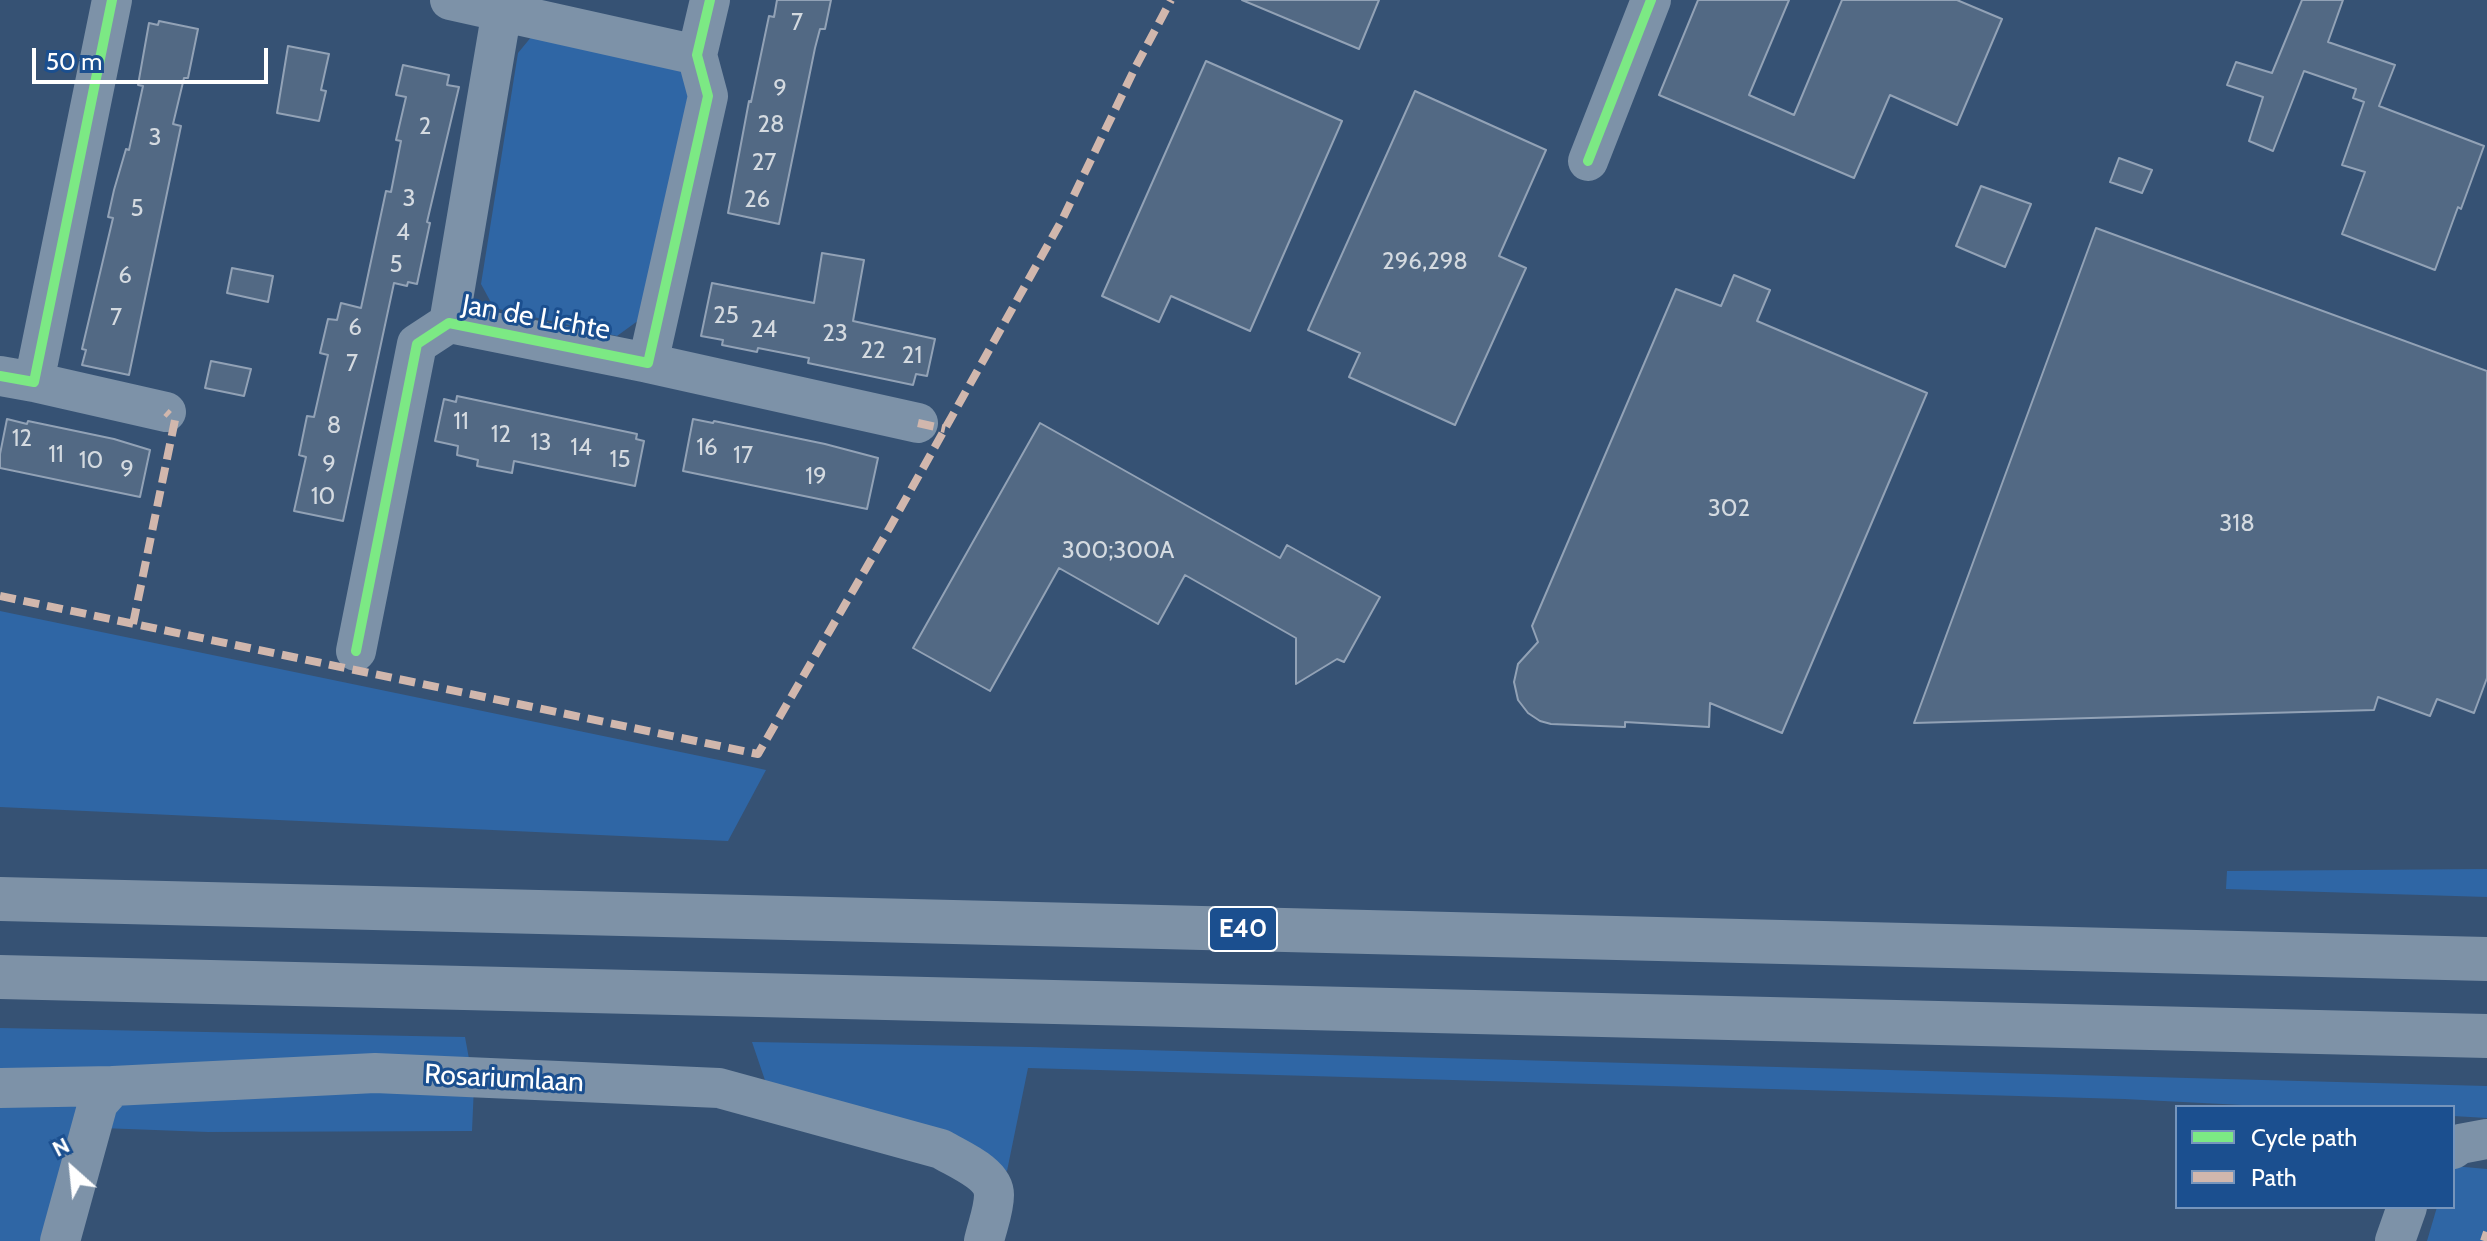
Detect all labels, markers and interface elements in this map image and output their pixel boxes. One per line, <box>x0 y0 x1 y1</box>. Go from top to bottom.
house number: 7 <box>791 9 803 37</box>
scale bar <box>36 32 272 82</box>
text: 50 m <box>46 47 102 76</box>
house number: 9 <box>773 75 787 103</box>
house number: 28 <box>757 111 785 139</box>
house number: 2 <box>419 113 431 141</box>
house number: 3 <box>149 124 161 152</box>
house number: 27 <box>752 149 776 177</box>
house number: 3 <box>403 185 415 213</box>
house number: 26 <box>744 186 770 214</box>
house number: 5 <box>131 195 143 223</box>
house number: 4 <box>396 219 410 247</box>
house number: 296,298 <box>1382 248 1468 276</box>
house number: 5 <box>390 251 402 279</box>
house number: 6 <box>118 262 132 290</box>
street label: Jan de Lichte <box>459 288 613 348</box>
house number: 25 <box>713 302 739 330</box>
house number: 7 <box>110 304 122 332</box>
house number: 6 <box>348 314 362 342</box>
house number: 24 <box>751 316 777 344</box>
house number: 23 <box>822 320 848 348</box>
house number: 22 <box>860 337 886 365</box>
house number: 21 <box>902 342 922 370</box>
house number: 7 <box>346 350 358 378</box>
house number: 11 <box>453 408 469 436</box>
house number: 8 <box>327 412 341 440</box>
house number: 12 <box>491 421 511 449</box>
house number: 12 <box>12 425 32 453</box>
house number: 13 <box>531 429 551 457</box>
house number: 14 <box>570 434 592 462</box>
house number: 16 <box>696 434 718 462</box>
house number: 11 <box>48 441 64 469</box>
house number: 17 <box>733 442 753 470</box>
house number: 15 <box>610 446 630 474</box>
house number: 10 <box>79 447 103 475</box>
house number: 9 <box>322 451 336 479</box>
house number: 9 <box>120 456 134 484</box>
house number: 19 <box>805 463 827 491</box>
house number: 10 <box>311 483 335 511</box>
house number: 302 <box>1708 495 1750 523</box>
house number: 318 <box>2219 510 2255 538</box>
house number: 300;300A <box>1062 537 1174 565</box>
road number: E40 <box>1209 907 1277 951</box>
street label: Rosariumlaan <box>423 1058 585 1100</box>
legend <box>2175 1105 2455 1209</box>
text: Cycle path <box>2251 1123 2357 1152</box>
north arrow <box>32 1129 112 1209</box>
text: N <box>48 1132 74 1163</box>
text: Path <box>2251 1163 2297 1192</box>

